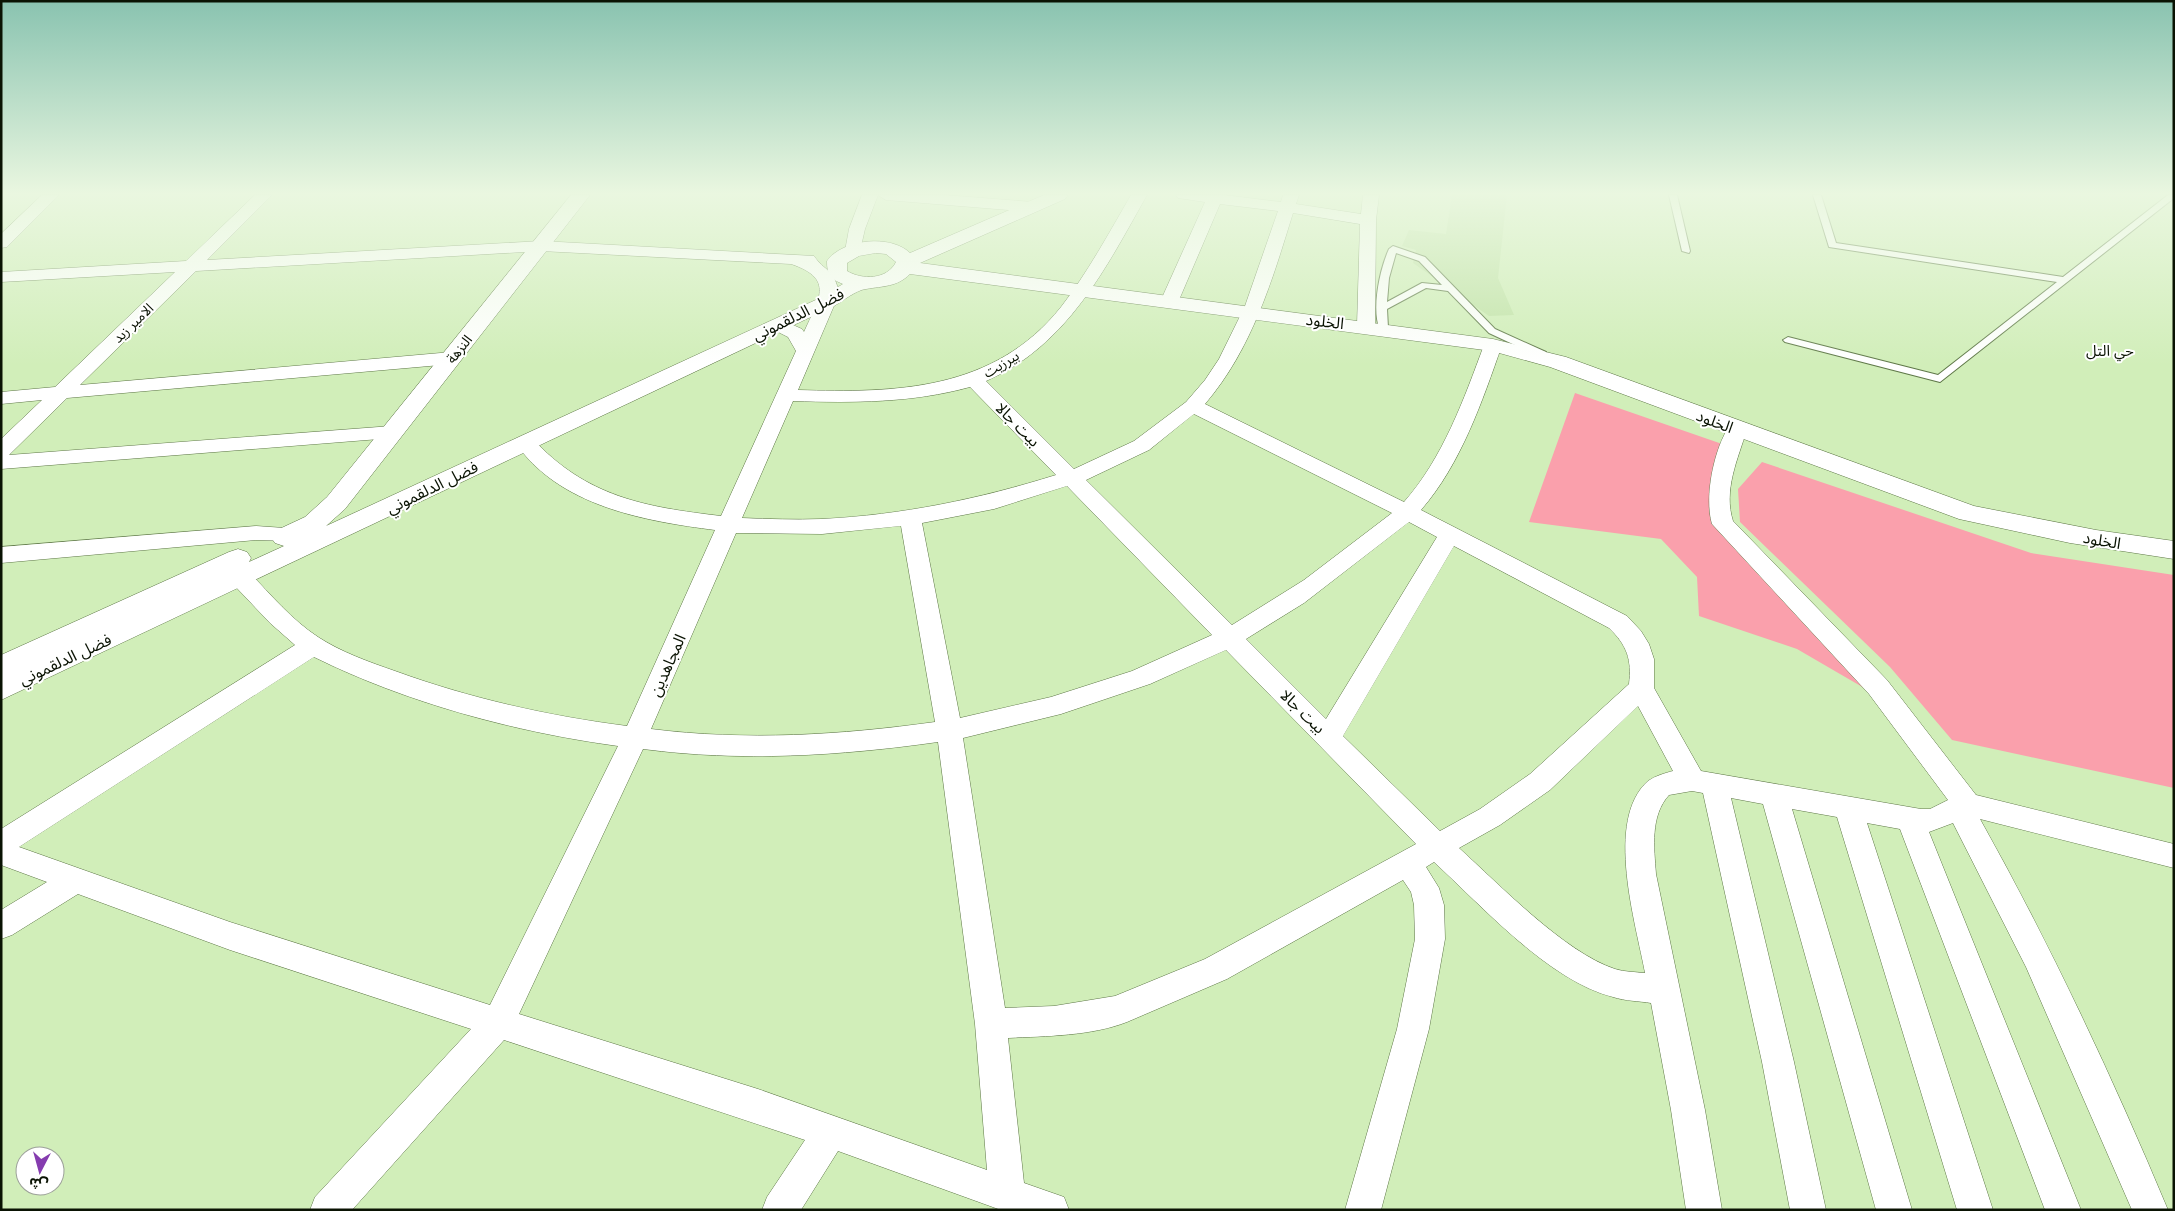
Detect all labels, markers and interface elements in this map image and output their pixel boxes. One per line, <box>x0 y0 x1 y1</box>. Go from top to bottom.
street label: فضل الدلقموني <box>749 283 848 347</box>
street label: الامير زيد <box>109 299 157 347</box>
street label: الخلود <box>1305 309 1345 334</box>
street label: النزهة <box>442 331 476 367</box>
district label: حي التل <box>2086 341 2134 362</box>
street label: بيرزيت <box>980 346 1022 382</box>
street label: بيت جالا <box>991 397 1045 451</box>
street label: الخلود <box>1693 405 1736 438</box>
street label: فضل الدلقموني <box>383 456 482 520</box>
street label: الخلود <box>2081 527 2123 554</box>
street label: فضل الدلقموني <box>16 629 116 692</box>
street label: المجاهدين <box>644 631 691 700</box>
street label: بيت جالا <box>1275 685 1330 738</box>
north arrow <box>15 1146 65 1196</box>
text: ش <box>28 1174 49 1194</box>

